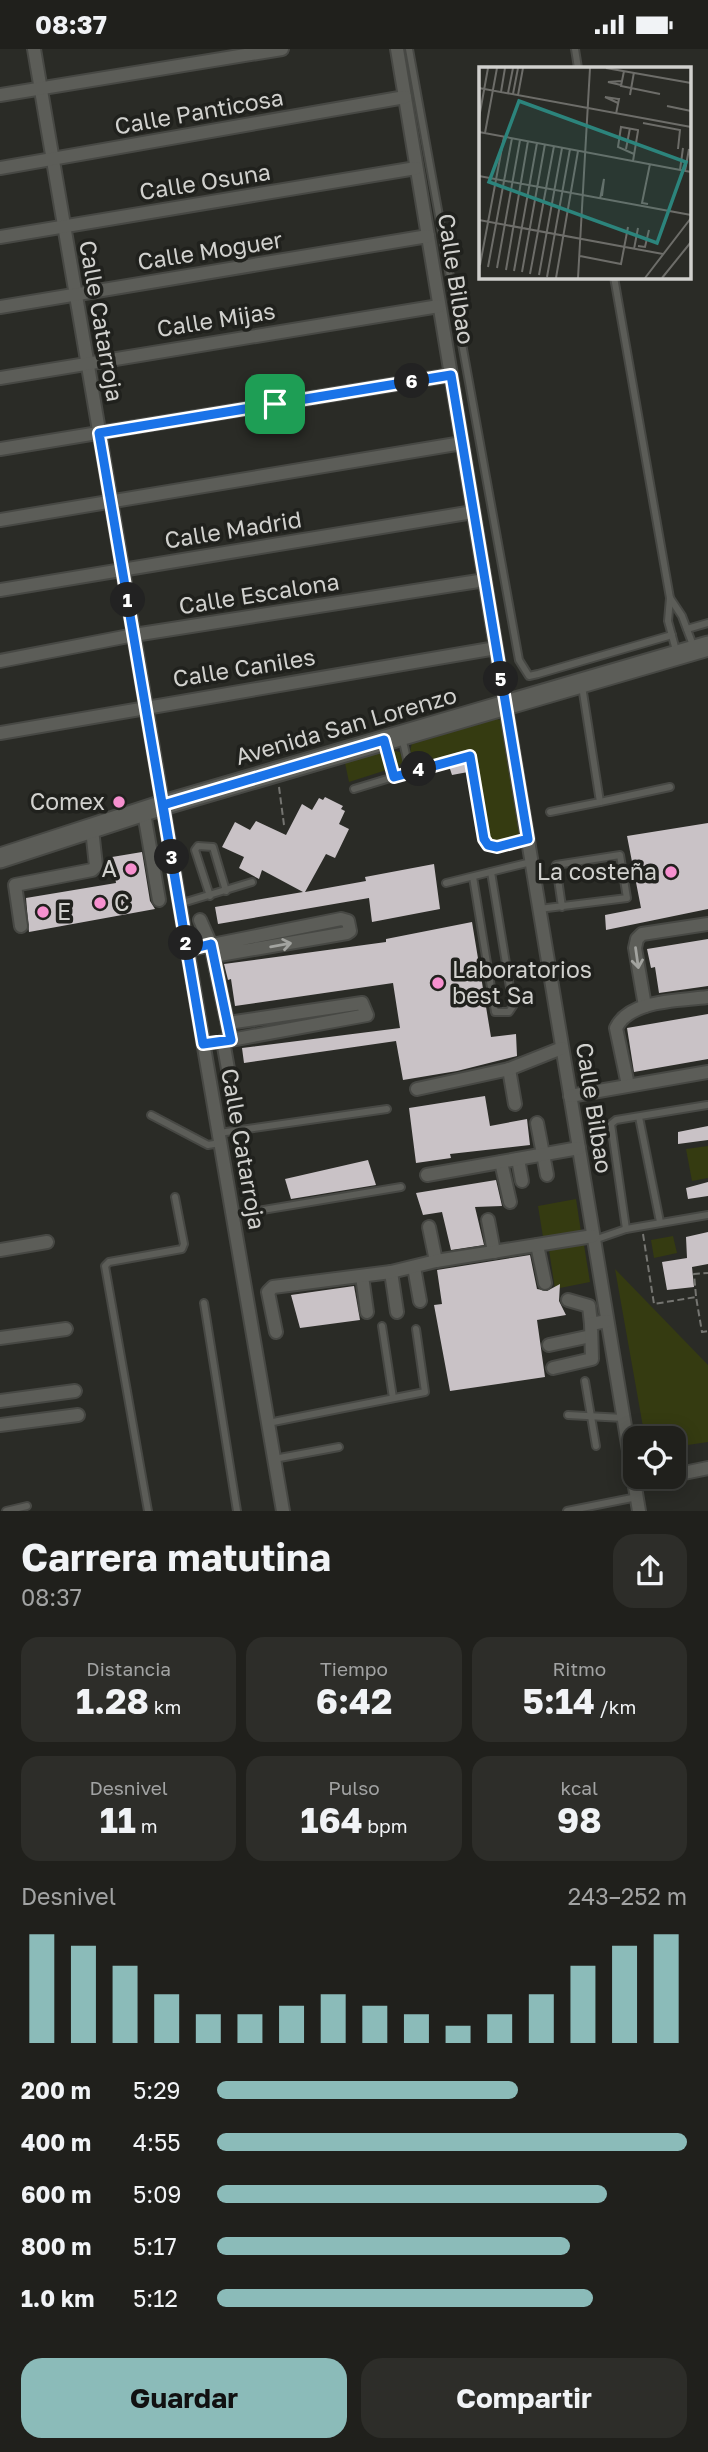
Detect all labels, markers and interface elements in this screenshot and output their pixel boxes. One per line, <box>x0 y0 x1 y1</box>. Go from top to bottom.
text: 08:37 <box>35 9 107 40</box>
inset map <box>479 67 690 278</box>
street label: Calle Panticosa <box>112 82 285 140</box>
street label: Calle Osuna <box>137 157 272 205</box>
street label: Calle Bilbao <box>433 211 481 346</box>
street label: Calle Moguer <box>135 225 284 275</box>
street label: Calle Catarroja <box>74 238 130 404</box>
street label: Calle Mijas <box>155 296 277 342</box>
pin: 6 <box>394 363 430 399</box>
text: 6 <box>405 369 418 392</box>
pin <box>245 374 305 434</box>
icon: arrive <box>256 385 294 423</box>
street label: Calle Madrid <box>162 504 303 554</box>
street label: Calle Escalona <box>177 567 341 620</box>
pin: 1 <box>110 583 146 617</box>
text: 1 <box>123 588 132 611</box>
street label: Calle Caniles <box>171 642 317 692</box>
pin: 5 <box>484 661 518 697</box>
text: 5 <box>495 667 506 690</box>
street label: Avenida San Lorenzo <box>232 680 460 770</box>
pin: 4 <box>402 751 436 787</box>
text: 4 <box>413 757 424 780</box>
place label: Comex <box>30 787 105 815</box>
marker: Comex <box>111 794 127 810</box>
pin: 3 <box>154 839 190 875</box>
text: 3 <box>166 845 177 868</box>
place label: A <box>102 854 117 882</box>
place label: La costeña <box>537 857 657 885</box>
marker: A <box>123 861 139 877</box>
marker: La costeña <box>663 864 679 880</box>
place label: C <box>114 888 130 916</box>
marker: C <box>92 895 108 911</box>
place label: E <box>57 897 71 925</box>
marker: E <box>35 904 51 920</box>
pin: 2 <box>168 925 204 961</box>
text: 2 <box>180 931 191 954</box>
one-way arrow <box>269 938 292 951</box>
one-way arrow <box>630 946 643 968</box>
place label: Laboratorios best Sa <box>452 955 592 1009</box>
marker: Laboratorios best Sa <box>430 975 446 991</box>
street label: Calle Bilbao <box>571 1040 619 1175</box>
street label: Calle Catarroja <box>216 1066 272 1232</box>
map controls <box>623 1426 686 1489</box>
button: locate <box>623 1426 686 1489</box>
text: Carrera matutina <box>21 1534 331 1579</box>
button: share <box>613 1534 687 1608</box>
text: 08:37 <box>21 1583 82 1611</box>
text: Distancia <box>86 1657 171 1680</box>
text: Tiempo <box>320 1657 388 1680</box>
text: Ritmo <box>552 1657 606 1680</box>
text: 1.28 <box>76 1680 149 1722</box>
text: 6:42 <box>316 1680 392 1722</box>
text: 5:14 <box>522 1680 595 1722</box>
text: km <box>149 1695 181 1718</box>
text: /km <box>595 1695 636 1718</box>
text: Desnivel <box>89 1776 168 1799</box>
text: Pulso <box>328 1776 380 1799</box>
text: kcal <box>561 1776 598 1799</box>
text: 11 <box>100 1799 136 1841</box>
text: 164 <box>300 1799 363 1841</box>
text: 98 <box>557 1799 602 1841</box>
text: m <box>136 1814 157 1837</box>
text: bpm <box>363 1814 408 1837</box>
text: Desnivel <box>21 1882 116 1910</box>
text: 243–252 m <box>568 1882 687 1910</box>
text: 200 m <box>21 2076 91 2104</box>
text: 5:29 <box>133 2076 181 2104</box>
text: 400 m <box>21 2128 91 2156</box>
text: 4:55 <box>133 2128 181 2156</box>
text: 600 m <box>21 2180 91 2208</box>
text: 5:09 <box>133 2180 181 2208</box>
text: 800 m <box>21 2232 92 2260</box>
text: 5:17 <box>133 2232 177 2260</box>
text: 1.0 km <box>21 2284 94 2312</box>
text: 5:12 <box>133 2284 178 2312</box>
button: Guardar <box>21 2358 347 2438</box>
button: Compartir <box>361 2358 687 2438</box>

